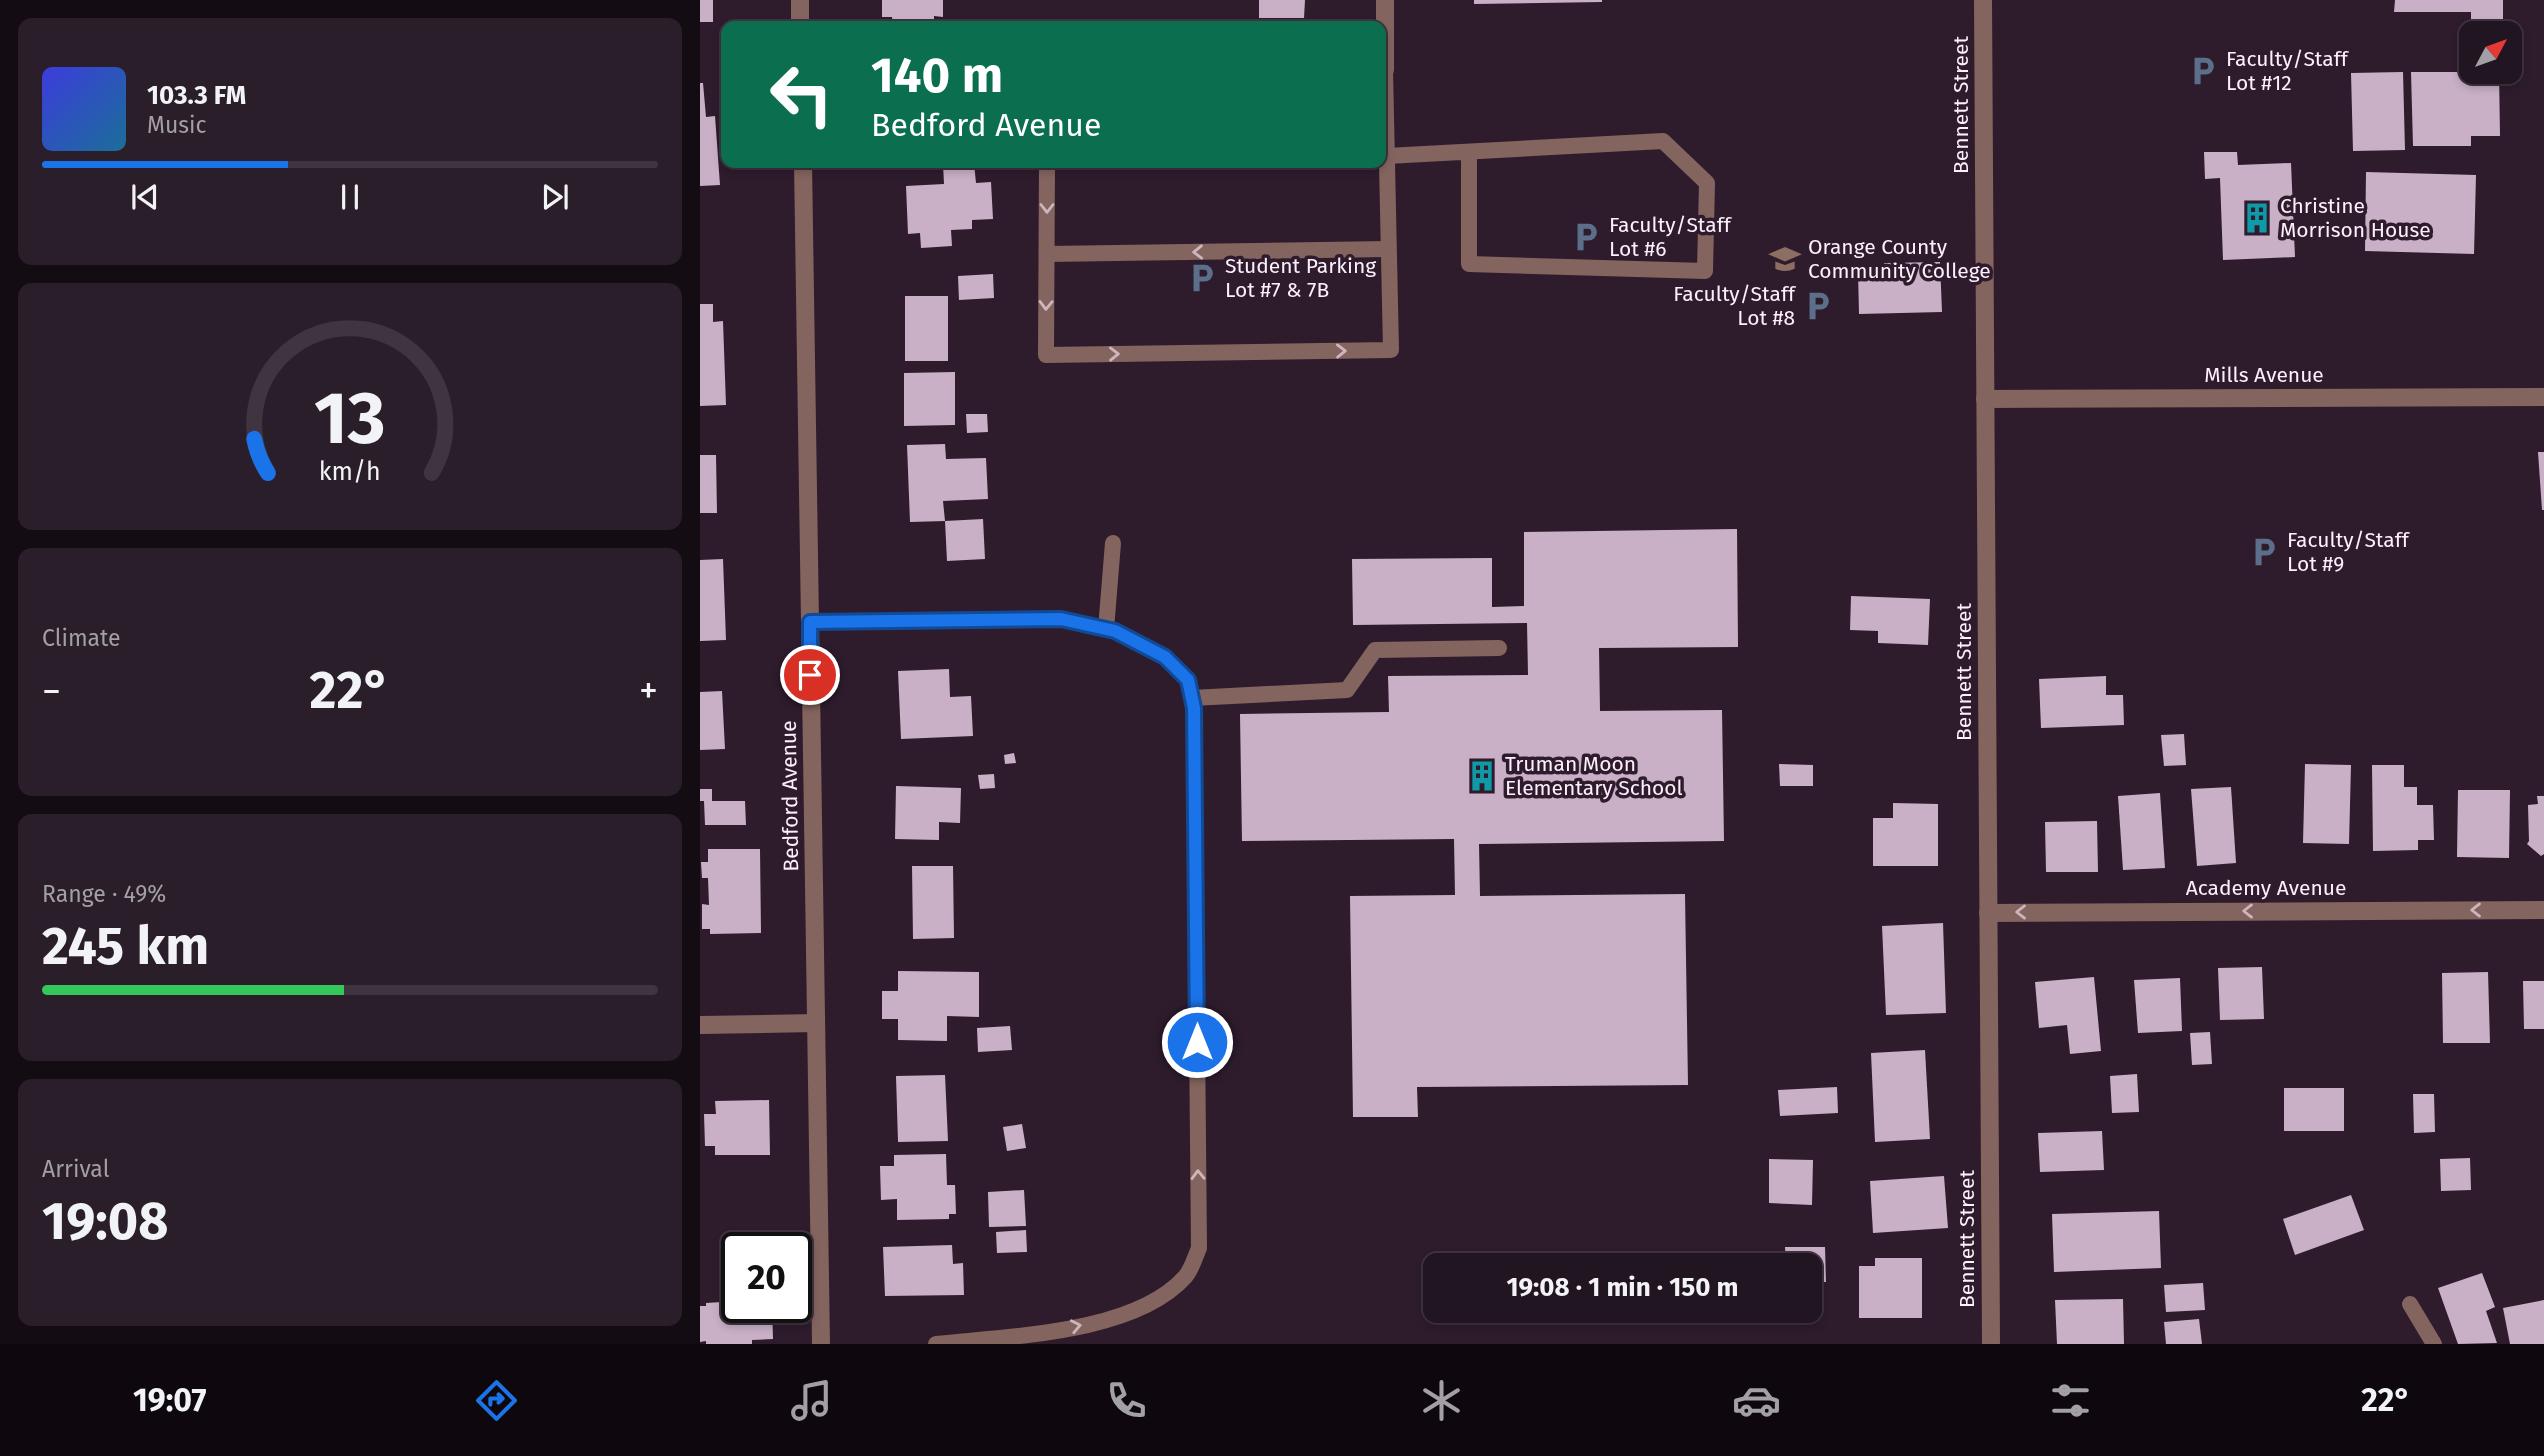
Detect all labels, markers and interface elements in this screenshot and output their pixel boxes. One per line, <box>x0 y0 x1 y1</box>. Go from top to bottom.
north arrow <box>2459 21 2522 84</box>
map controls <box>2459 21 2522 84</box>
street label: Bennett Street <box>1948 36 1974 174</box>
text: 140 m <box>871 46 1003 105</box>
place label: Faculty/Staff Lot #12 <box>2226 46 2350 96</box>
icon: left <box>756 49 847 140</box>
parking icon: Faculty/Staff Lot #12 <box>2186 54 2220 88</box>
text: 103.3 FM <box>147 80 246 111</box>
text: Bedford Avenue <box>871 106 1101 144</box>
text: Music <box>147 111 207 139</box>
icon: previous <box>126 178 164 216</box>
icon: pause <box>331 178 369 216</box>
icon: next <box>536 178 574 216</box>
place label: Christine Morrison House <box>2280 193 2431 243</box>
building icon: Christine Morrison House <box>2240 201 2274 235</box>
one-way arrow <box>1039 204 1055 214</box>
place label: Faculty/Staff Lot #6 <box>1609 212 1733 262</box>
parking icon: Faculty/Staff Lot #6 <box>1569 220 1603 254</box>
place label: Orange County Community College <box>1808 234 1991 284</box>
school or university icon: Orange County Community College <box>1768 242 1802 276</box>
one-way arrow <box>1192 244 1202 260</box>
place label: Student Parking Lot #7 & 7B <box>1225 253 1376 303</box>
parking icon: Student Parking Lot #7 & 7B <box>1185 261 1219 295</box>
place label: Faculty/Staff Lot #8 <box>1673 281 1797 331</box>
parking icon: Faculty/Staff Lot #8 <box>1801 289 1835 323</box>
one-way arrow <box>1039 299 1054 310</box>
one-way arrow <box>1337 343 1347 359</box>
one-way arrow <box>1109 346 1120 362</box>
street label: Mills Avenue <box>2204 362 2324 388</box>
text: 13 <box>314 375 386 462</box>
text: km/h <box>319 457 381 487</box>
place label: Faculty/Staff Lot #9 <box>2287 527 2411 577</box>
parking icon: Faculty/Staff Lot #9 <box>2247 535 2281 569</box>
street label: Bennett Street <box>1951 603 1977 741</box>
text: Climate <box>42 624 121 652</box>
pin <box>780 645 840 705</box>
icon: arrive <box>791 656 829 694</box>
text: 22° <box>310 659 390 722</box>
text: − <box>42 668 61 714</box>
text: + <box>639 668 658 714</box>
street label: Bedford Avenue <box>776 720 804 872</box>
place label: Truman Moon Elementary School <box>1505 751 1683 801</box>
building icon: Truman Moon Elementary School <box>1465 759 1499 793</box>
street label: Academy Avenue <box>2186 875 2346 901</box>
text: Range · 49% <box>42 880 166 908</box>
one-way arrow <box>2470 902 2481 918</box>
one-way arrow <box>2243 903 2253 919</box>
one-way arrow <box>2015 904 2026 920</box>
text: 245 km <box>42 915 209 978</box>
position arrow <box>1160 1005 1234 1079</box>
text: Arrival <box>42 1155 109 1183</box>
one-way arrow <box>1190 1169 1206 1180</box>
street label: Bennett Street <box>1954 1170 1980 1308</box>
text: 19:08 <box>42 1190 168 1253</box>
speed limit sign: 20 <box>721 1232 812 1323</box>
text: 19:08 · 1 min · 150 m <box>1506 1272 1739 1303</box>
one-way arrow <box>1070 1319 1082 1334</box>
icon: directions <box>472 1376 521 1425</box>
icon: music <box>787 1376 836 1425</box>
icon: phone <box>1102 1376 1151 1425</box>
icon: climate <box>1417 1376 1466 1425</box>
icon: car <box>1732 1376 1781 1425</box>
icon: filters <box>2046 1376 2095 1425</box>
text: 19:07 <box>133 1381 206 1419</box>
text: 22° <box>2361 1381 2411 1419</box>

